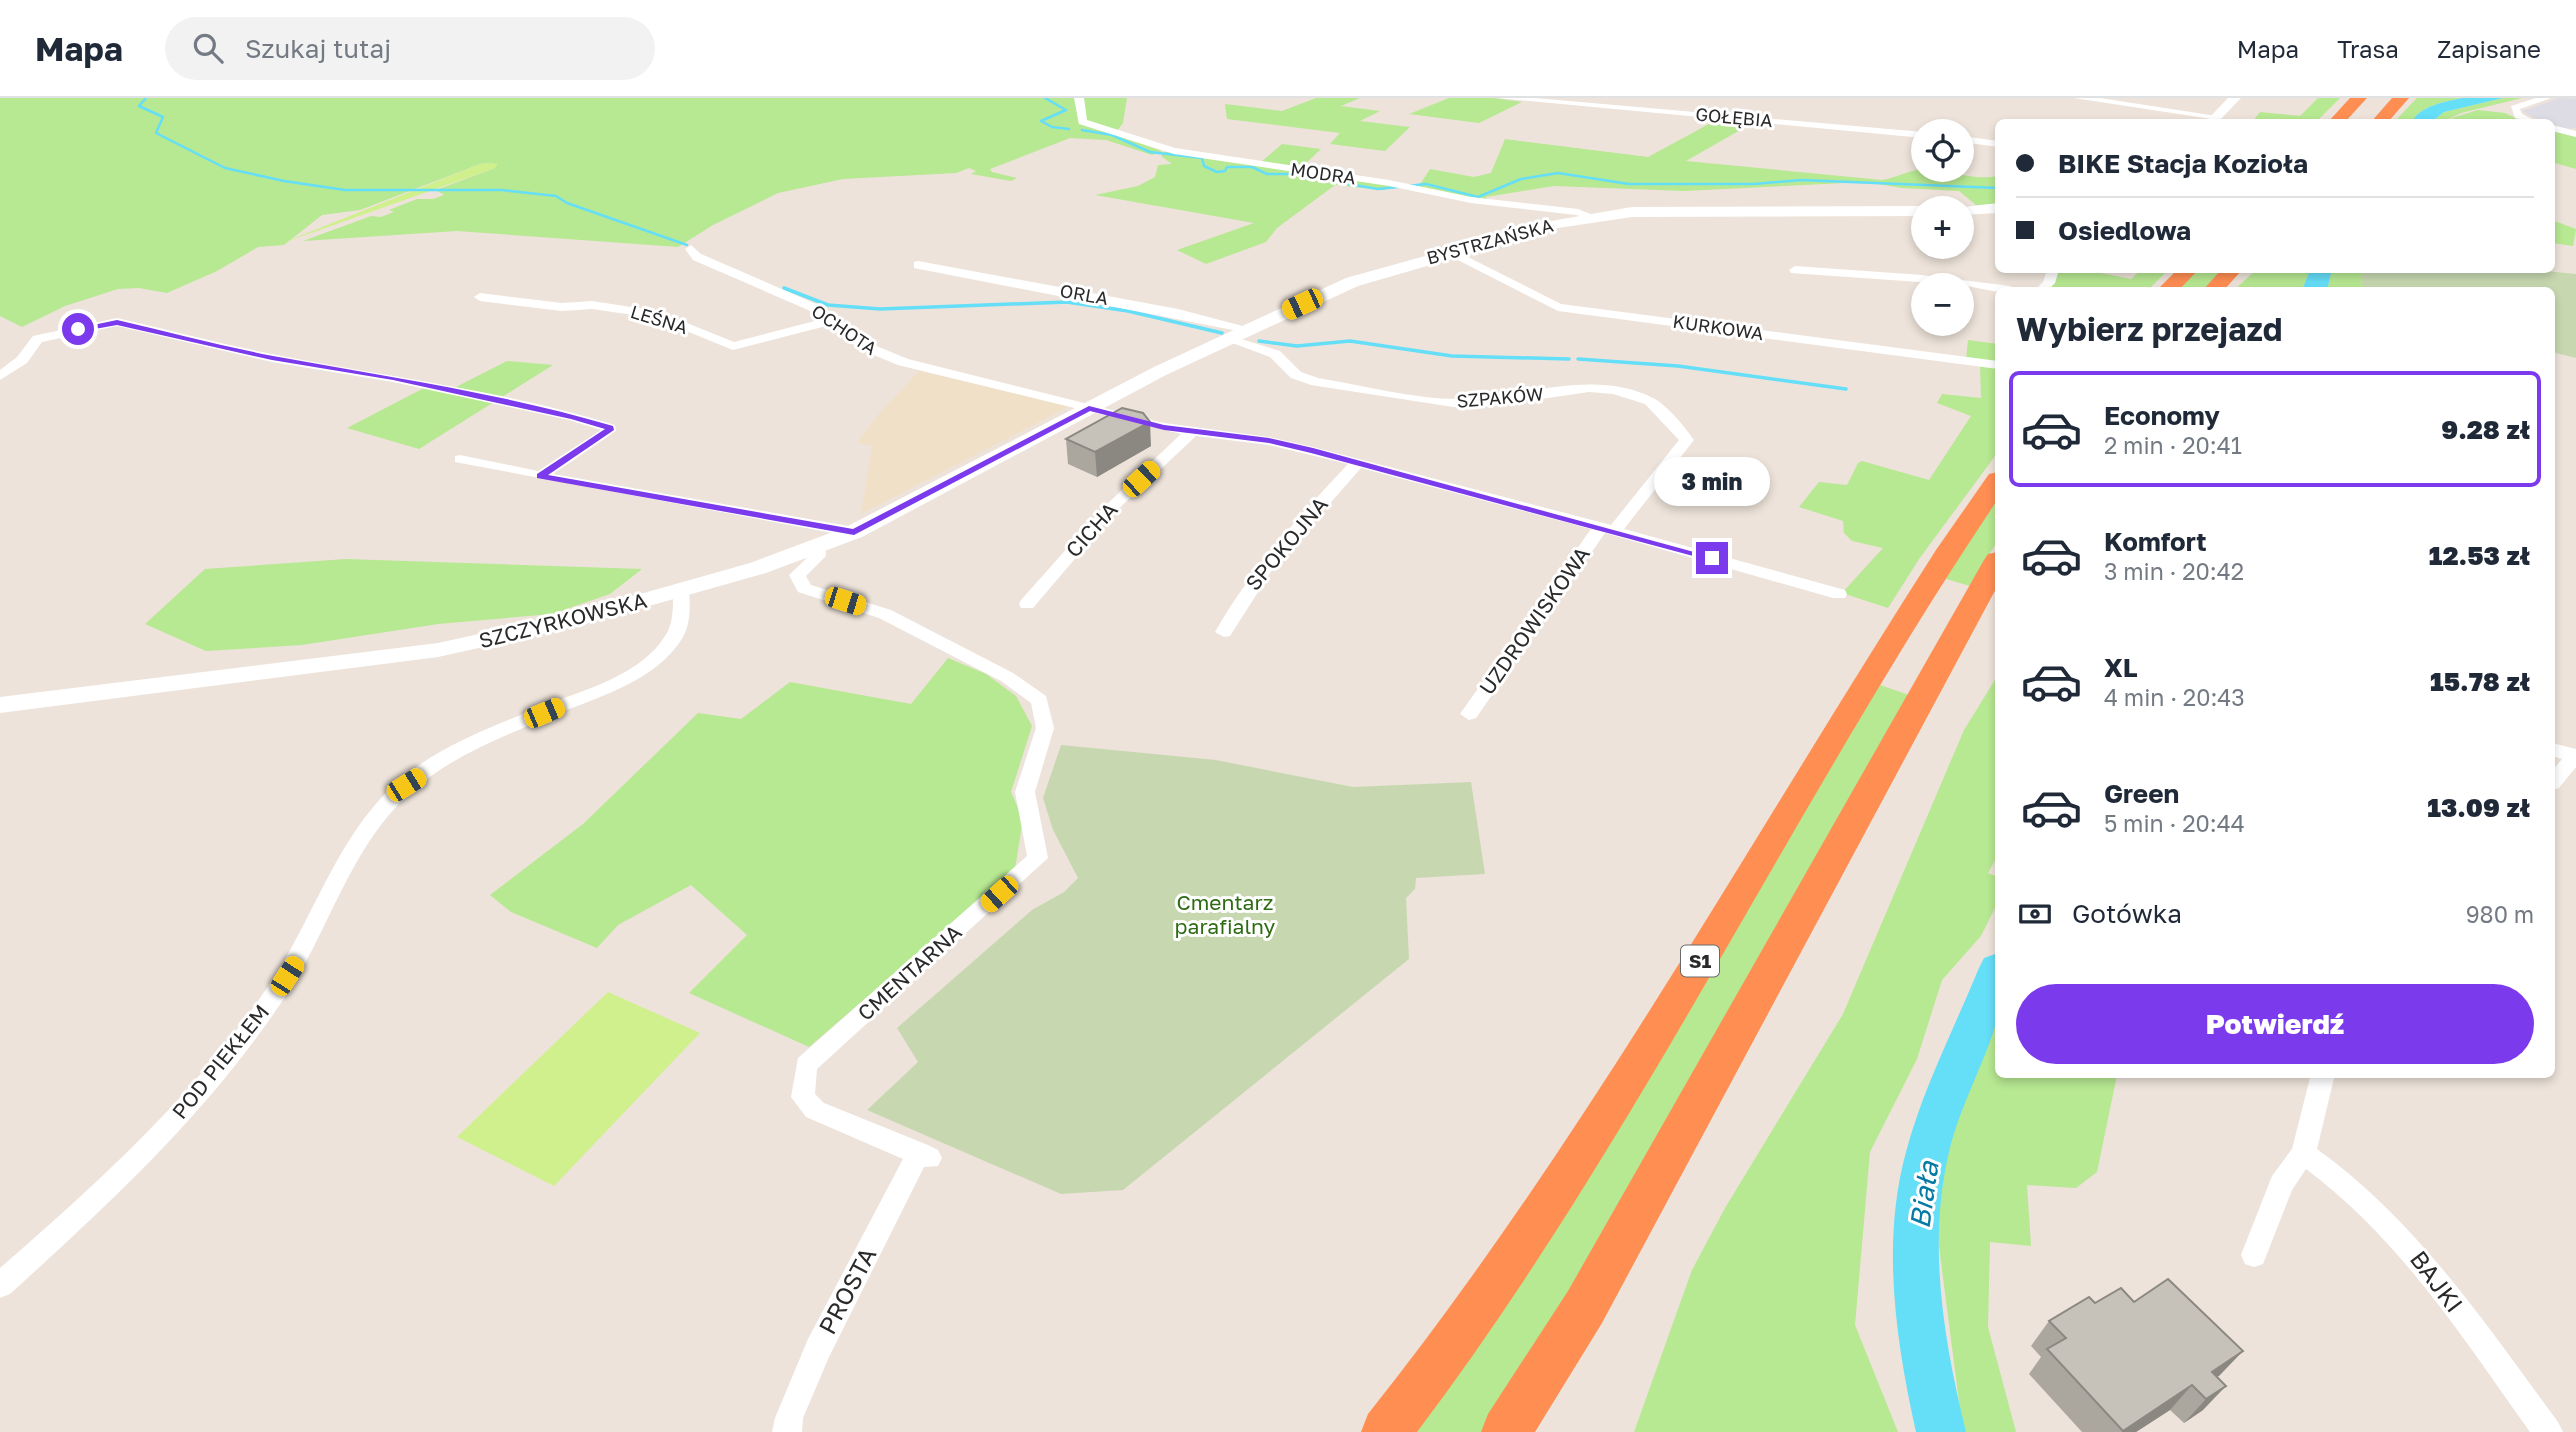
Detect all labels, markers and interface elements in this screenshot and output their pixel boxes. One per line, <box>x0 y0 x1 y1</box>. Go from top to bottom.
search box <box>165 17 655 80</box>
text: Mapa <box>35 29 123 68</box>
icon: search <box>189 29 227 67</box>
text: Szukaj tutaj <box>245 33 391 64</box>
text: Mapa <box>2237 34 2299 63</box>
text: Trasa <box>2337 34 2399 63</box>
text: Zapisane <box>2437 34 2541 63</box>
street label: GOŁĘBIA <box>1695 103 1774 131</box>
map controls <box>1911 119 1974 336</box>
button: locate <box>1911 119 1974 182</box>
text: BIKE Stacja Kozioła <box>2058 148 2308 179</box>
street label: MODRA <box>1289 158 1357 188</box>
button: + <box>1911 196 1974 259</box>
street label: BYSTRZAŃSKA <box>1424 214 1555 269</box>
text: Osiedlowa <box>2058 215 2191 246</box>
button: − <box>1911 273 1974 336</box>
street label: ORLA <box>1058 279 1110 309</box>
car <box>1279 286 1326 322</box>
street label: OCHOTA <box>808 299 881 359</box>
street label: LEŚNA <box>628 300 690 338</box>
street label: KURKOWA <box>1671 310 1765 344</box>
text: Wybierz przejazd <box>2016 310 2282 348</box>
route start <box>62 313 94 345</box>
street label: SZPAKÓW <box>1456 382 1544 412</box>
icon: car <box>2020 398 2083 461</box>
text: Economy <box>2104 400 2220 431</box>
text: 9.28 zł <box>2441 414 2530 445</box>
text: 2 min · 20:41 <box>2104 431 2242 459</box>
callout: 3 min <box>1654 456 1770 505</box>
car <box>1119 457 1164 501</box>
text: 3 min <box>1682 467 1742 495</box>
street label: SPOKOJNA <box>1240 491 1333 595</box>
street label: CICHA <box>1060 496 1123 562</box>
icon: car <box>2020 524 2083 587</box>
text: Komfort <box>2104 526 2207 557</box>
text: 12.53 zł <box>2429 540 2530 571</box>
street label: UZDROWISKOWA <box>1473 541 1595 699</box>
route end <box>1696 542 1728 574</box>
text: 3 min · 20:42 <box>2104 557 2244 585</box>
car <box>822 585 869 617</box>
street label: SZCZYRKOWSKA <box>476 587 649 653</box>
icon: car <box>2020 650 2083 713</box>
text: XL <box>2104 652 2138 683</box>
text: 15.78 zł <box>2430 666 2530 697</box>
text: 4 min · 20:43 <box>2104 683 2245 711</box>
car <box>521 695 568 731</box>
car <box>383 765 430 805</box>
icon: car <box>2020 776 2083 839</box>
text: Green <box>2104 778 2179 809</box>
text: 13.09 zł <box>2427 792 2530 823</box>
text: 5 min · 20:44 <box>2104 809 2245 837</box>
car <box>977 872 1022 916</box>
park label: Cmentarz parafialny <box>1175 889 1276 939</box>
icon: cash <box>2016 895 2054 933</box>
text: Gotówka <box>2072 898 2182 929</box>
text: 980 m <box>2466 900 2534 928</box>
street label: CMENTARNA <box>852 919 967 1026</box>
road number: S1 <box>1681 946 1719 976</box>
car <box>267 953 308 999</box>
button: Potwierdź <box>2016 984 2534 1064</box>
street label: POD PIEKŁEM <box>166 999 274 1124</box>
water label: Biała <box>1902 1158 1945 1231</box>
street label: PROSTA <box>812 1242 882 1339</box>
street label: BAJKI <box>2405 1245 2470 1318</box>

